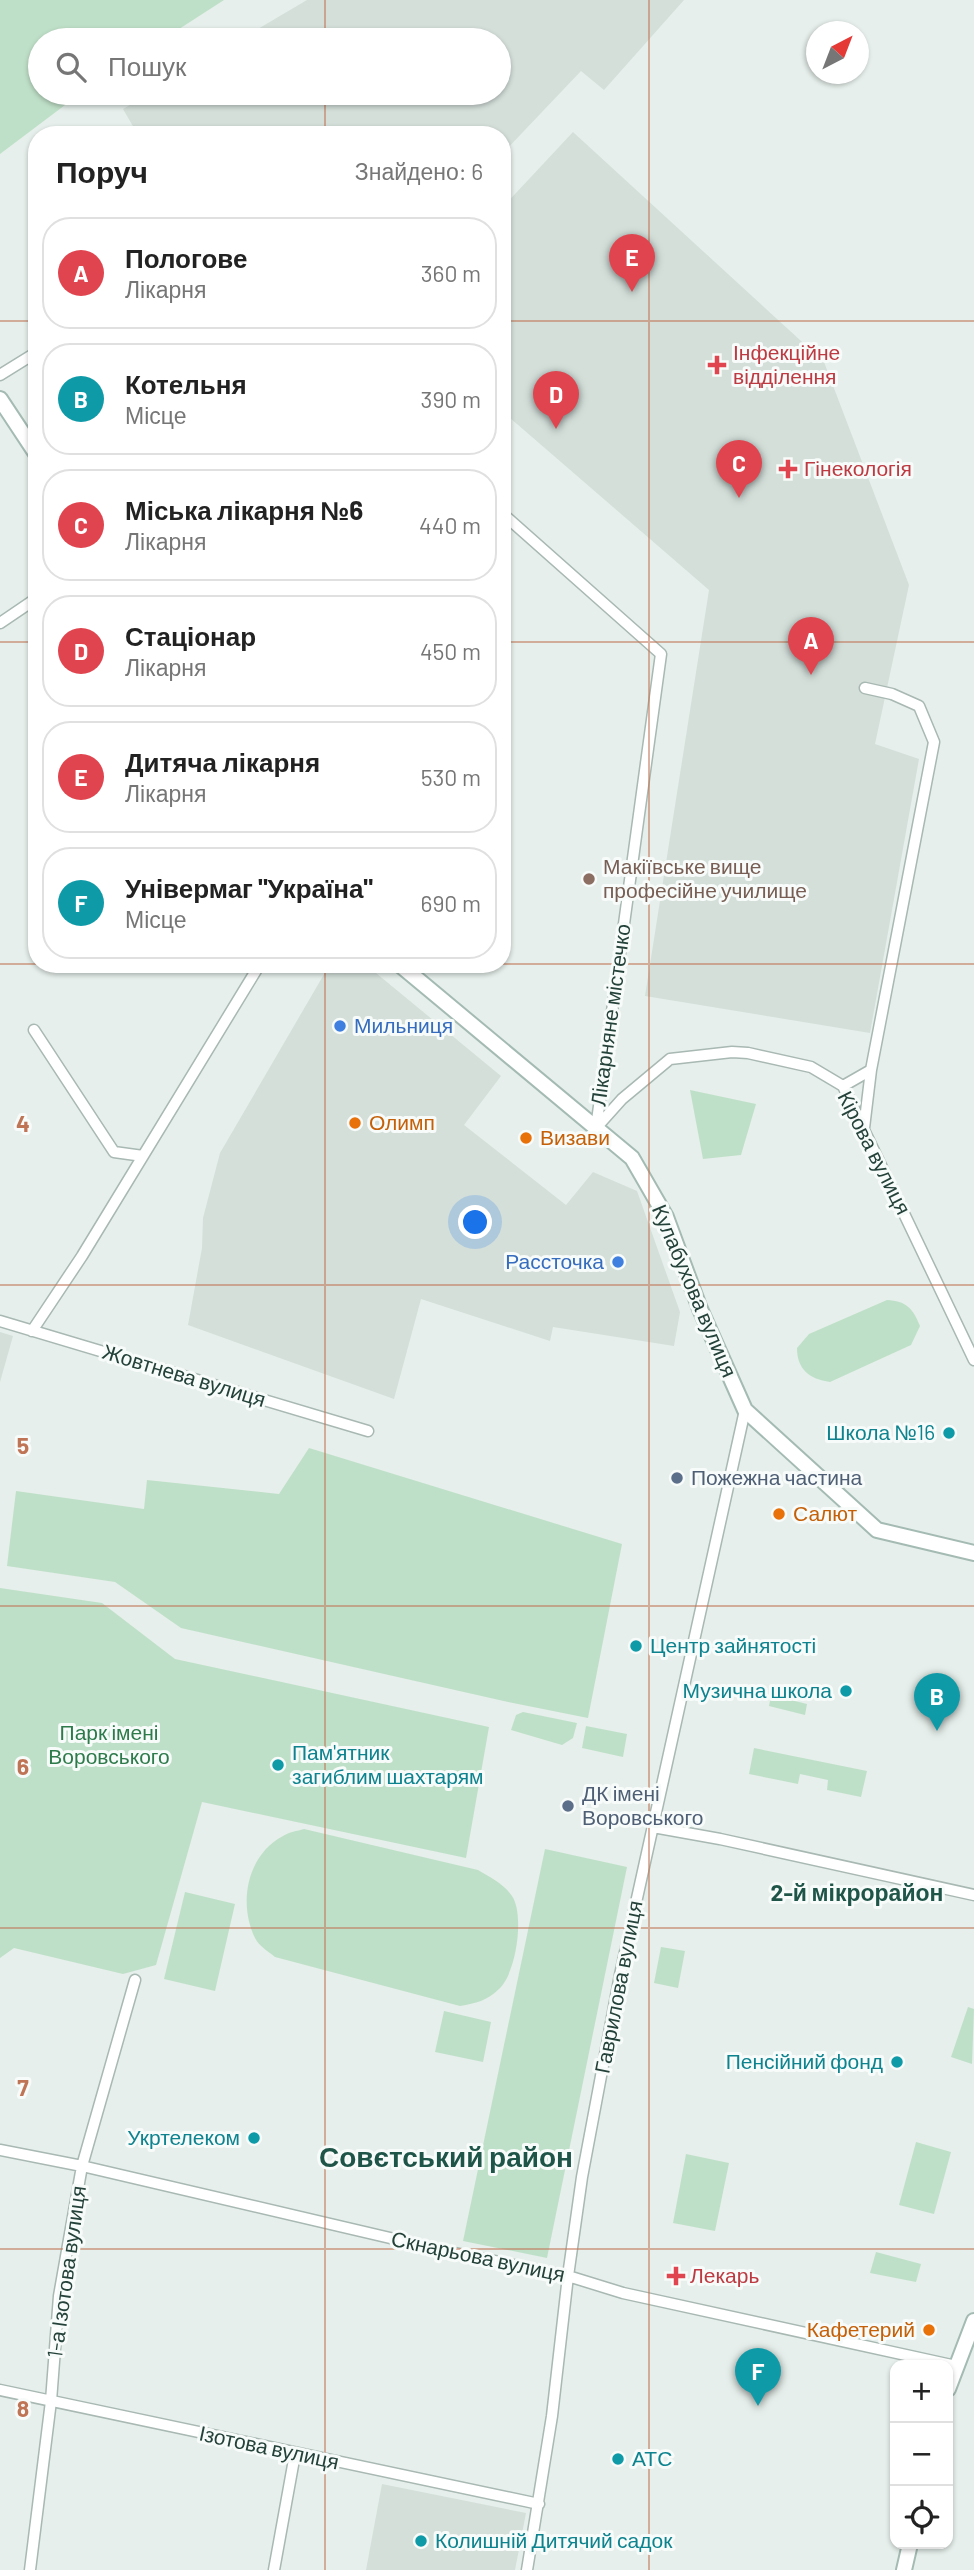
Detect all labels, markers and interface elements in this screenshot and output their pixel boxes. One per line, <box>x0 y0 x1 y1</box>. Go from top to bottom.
north arrow <box>806 21 869 84</box>
search box <box>28 28 511 105</box>
icon: search <box>52 48 90 86</box>
text: Пошук <box>108 50 186 81</box>
text: Поруч <box>56 153 148 189</box>
text: Знайдено: 6 <box>355 157 483 185</box>
pin: E <box>609 234 655 292</box>
text: Пологове <box>125 242 247 273</box>
text: A <box>73 259 89 287</box>
text: 360 m <box>421 259 481 287</box>
text: Лікарня <box>125 275 207 303</box>
place label: Інфекційне відділення <box>733 339 840 388</box>
marker: Інфекційне відділення <box>707 355 727 375</box>
text: Котельня <box>125 368 247 399</box>
pin: D <box>533 371 579 429</box>
text: B <box>74 385 88 413</box>
text: 390 m <box>421 385 481 413</box>
text: Місце <box>125 401 186 429</box>
pin: C <box>716 440 762 498</box>
place label: Гінекологія <box>804 455 912 480</box>
marker: Гінекологія <box>778 459 798 479</box>
text: Міська лікарня №6 <box>125 494 363 525</box>
text: C <box>74 511 88 539</box>
text: 440 m <box>419 511 481 539</box>
text: Лікарня <box>125 527 207 555</box>
pin: A <box>788 617 834 675</box>
text: Стаціонар <box>125 620 256 651</box>
text: D <box>74 637 88 665</box>
text: 450 m <box>420 637 481 665</box>
text: Лікарня <box>125 653 207 681</box>
text: Дитяча лікарня <box>125 746 320 777</box>
text: E <box>74 763 88 791</box>
text: 530 m <box>421 763 481 791</box>
text: Лікарня <box>125 779 207 807</box>
place label: Макіївське вище професійне училище <box>603 853 807 902</box>
marker: Макіївське вище професійне училище <box>581 871 597 887</box>
text: Універмаг "Україна" <box>125 872 373 903</box>
text: F <box>75 889 87 917</box>
text: 690 m <box>421 889 481 917</box>
text: Місце <box>125 905 186 933</box>
street label: Лікарняне містечко <box>584 922 635 1108</box>
place label: Мильниця <box>354 1012 453 1037</box>
marker: Мильниця <box>332 1018 348 1034</box>
street label: Кірова вулиця <box>834 1086 917 1218</box>
text: 4 <box>16 1109 30 1137</box>
place label: Олимп <box>369 1109 435 1134</box>
marker: Олимп <box>347 1115 363 1131</box>
place label: Визави <box>540 1124 610 1149</box>
marker: Визави <box>518 1130 534 1146</box>
street label: Кулабухова вулиця <box>648 1200 743 1381</box>
your location <box>458 1205 492 1239</box>
place label: Рассточка <box>505 1248 604 1273</box>
marker: Рассточка <box>610 1254 626 1270</box>
street label: Жовтнева вулиця <box>100 1338 269 1411</box>
place label: Школа №16 <box>826 1419 935 1444</box>
marker: Школа №16 <box>941 1425 957 1441</box>
text: 5 <box>17 1431 29 1459</box>
place label: Пожежна частина <box>691 1464 863 1489</box>
marker: Пожежна частина <box>669 1470 685 1486</box>
place label: Салют <box>793 1500 858 1525</box>
marker: Салют <box>771 1506 787 1522</box>
place label: Центр зайнятості <box>650 1632 816 1657</box>
marker: Центр зайнятості <box>628 1638 644 1654</box>
pin: B <box>914 1673 960 1731</box>
place label: Музична школа <box>683 1677 832 1702</box>
marker: Музична школа <box>838 1683 854 1699</box>
park label: Парк імені Воровського <box>48 1719 170 1768</box>
place label: Пам'ятник загиблим шахтарям <box>292 1739 484 1788</box>
text: 6 <box>17 1752 29 1780</box>
marker: Пам'ятник загиблим шахтарям <box>270 1757 286 1773</box>
place label: ДК імені Воровського <box>582 1780 703 1829</box>
marker: ДК імені Воровського <box>560 1798 576 1814</box>
district label: 2-й мікрорайон <box>771 1878 943 1906</box>
street label: Гаврилова вулиця <box>589 1898 647 2075</box>
place label: Пенсійний фонд <box>726 2048 883 2073</box>
marker: Пенсійний фонд <box>889 2054 905 2070</box>
text: 7 <box>17 2073 29 2101</box>
place label: Укртелеком <box>127 2124 240 2149</box>
marker: Укртелеком <box>246 2130 262 2146</box>
district label: Совєтський район <box>319 2139 573 2173</box>
street label: 1-а Ізотова вулиця <box>41 2184 90 2360</box>
street label: Скнарьова вулиця <box>389 2225 567 2286</box>
place label: Лекарь <box>690 2262 759 2287</box>
marker: Лекарь <box>668 2268 684 2284</box>
place label: Кафетерий <box>807 2316 915 2341</box>
marker: Кафетерий <box>921 2322 937 2338</box>
pin: F <box>735 2348 781 2406</box>
map controls <box>890 2360 953 2549</box>
button: + <box>890 2360 953 2423</box>
text: 8 <box>17 2394 29 2422</box>
street label: Ізотова вулиця <box>197 2419 342 2474</box>
button: − <box>890 2423 953 2486</box>
place label: АТС <box>632 2445 672 2470</box>
marker: АТС <box>610 2451 626 2467</box>
button: locate <box>890 2486 953 2549</box>
place label: Колишній Дитячий садок <box>435 2527 673 2552</box>
marker: Колишній Дитячий садок <box>413 2533 429 2549</box>

